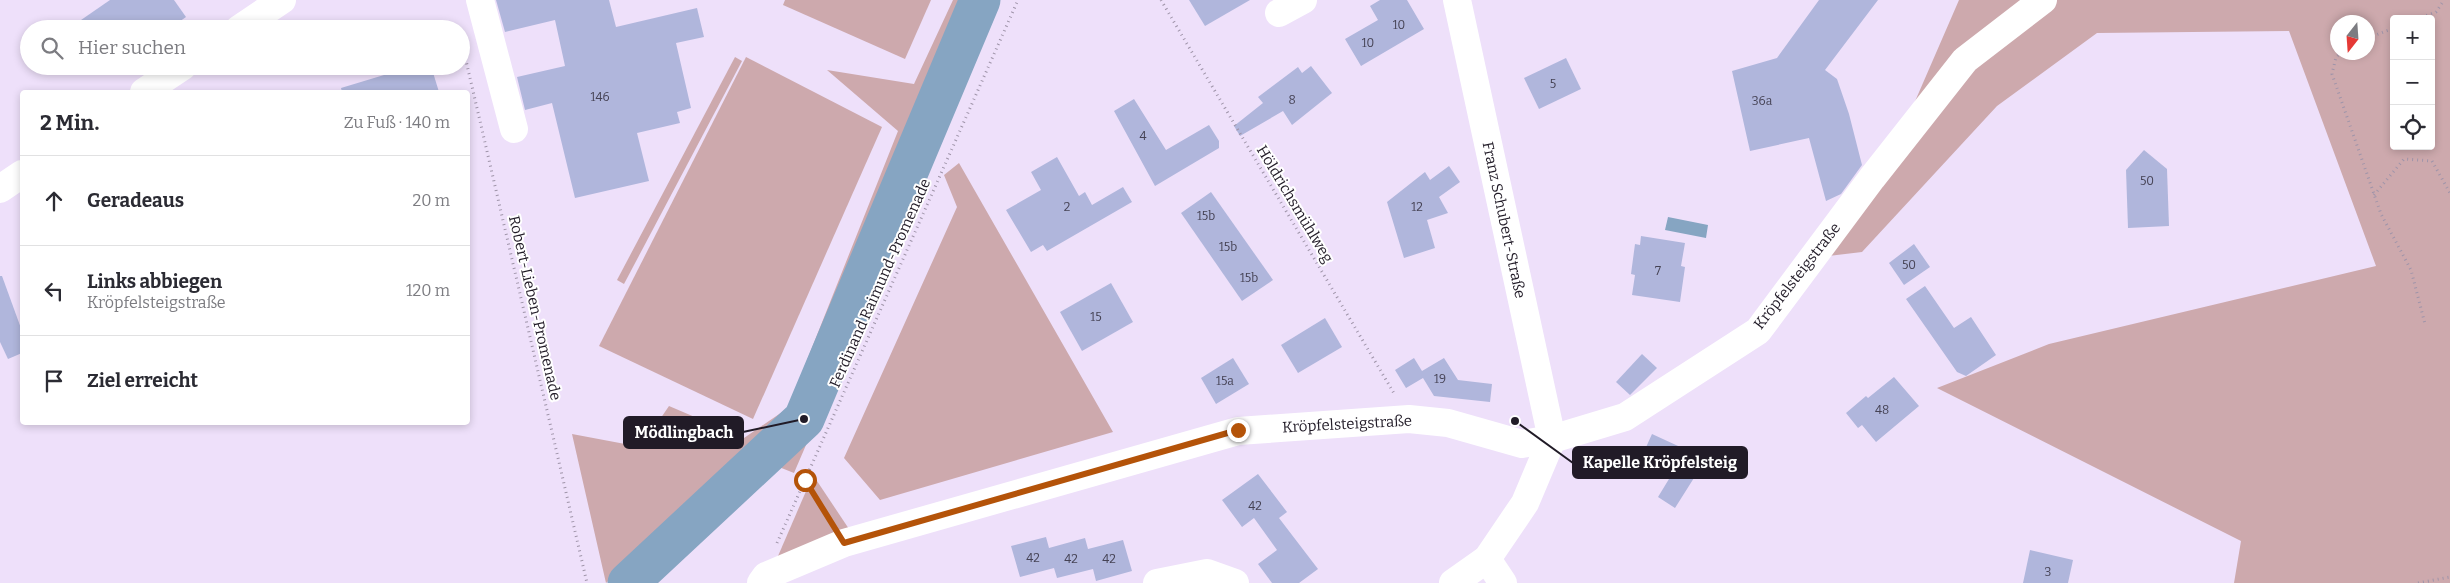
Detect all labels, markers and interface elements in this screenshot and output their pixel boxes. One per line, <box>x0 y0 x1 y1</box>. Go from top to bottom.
north arrow <box>2330 15 2375 60</box>
map controls <box>2390 15 2435 150</box>
button: + <box>2390 15 2435 60</box>
house number: 10 <box>1393 18 1405 32</box>
search box <box>20 20 470 75</box>
icon: search <box>38 34 66 62</box>
text: Hier suchen <box>78 36 186 59</box>
house number: 10 <box>1362 36 1374 50</box>
button: − <box>2390 60 2435 105</box>
house number: 5 <box>1550 77 1556 91</box>
house number: 146 <box>591 90 609 104</box>
house number: 8 <box>1288 93 1296 107</box>
house number: 36a <box>1752 94 1773 108</box>
button: locate <box>2390 105 2435 150</box>
text: 2 Min. <box>40 110 99 136</box>
text: Zu Fuß · 140 m <box>344 113 450 132</box>
house number: 4 <box>1139 129 1147 143</box>
street label: Franz Schubert-Straße <box>1479 140 1529 300</box>
street label: Höldrichsmühlweg <box>1253 142 1337 266</box>
house number: 50 <box>2140 174 2154 188</box>
street label: Ferdinand Raimund-Promenade <box>826 176 934 390</box>
icon: ahead <box>40 187 68 215</box>
text: Geradeaus <box>87 189 184 212</box>
text: 20 m <box>413 191 450 210</box>
house number: 2 <box>1064 200 1070 214</box>
house number: 12 <box>1411 200 1423 214</box>
house number: 15b <box>1197 209 1215 223</box>
street label: Robert-Lieben-Promenade <box>505 214 565 402</box>
street label: Kröpfelsteigstraße <box>1750 219 1844 333</box>
house number: 15b <box>1219 240 1237 254</box>
house number: 50 <box>1902 258 1916 272</box>
house number: 7 <box>1655 264 1661 278</box>
text: Links abbiegen <box>87 270 222 293</box>
house number: 15b <box>1240 271 1258 285</box>
icon: left <box>40 277 68 305</box>
text: 120 m <box>406 281 450 300</box>
text: Kröpfelsteigstraße <box>87 293 226 312</box>
house number: 15 <box>1090 310 1102 324</box>
icon: arrive <box>40 367 68 395</box>
text: Ziel erreicht <box>87 369 198 392</box>
house number: 19 <box>1434 372 1446 386</box>
house number: 15a <box>1216 374 1234 388</box>
house number: 48 <box>1875 403 1889 417</box>
street label: Kröpfelsteigstraße <box>1282 412 1412 436</box>
callout: Mödlingbach <box>624 417 743 448</box>
route end <box>1227 419 1250 442</box>
text: Mödlingbach <box>635 423 733 442</box>
callout: Kapelle Kröpfelsteig <box>1573 447 1747 478</box>
text: Kapelle Kröpfelsteig <box>1583 453 1737 472</box>
route start <box>794 469 817 492</box>
house number: 42 <box>1248 499 1262 513</box>
house number: 42 <box>1026 551 1040 565</box>
house number: 42 <box>1064 552 1078 566</box>
house number: 42 <box>1102 552 1116 566</box>
house number: 3 <box>2045 565 2052 579</box>

